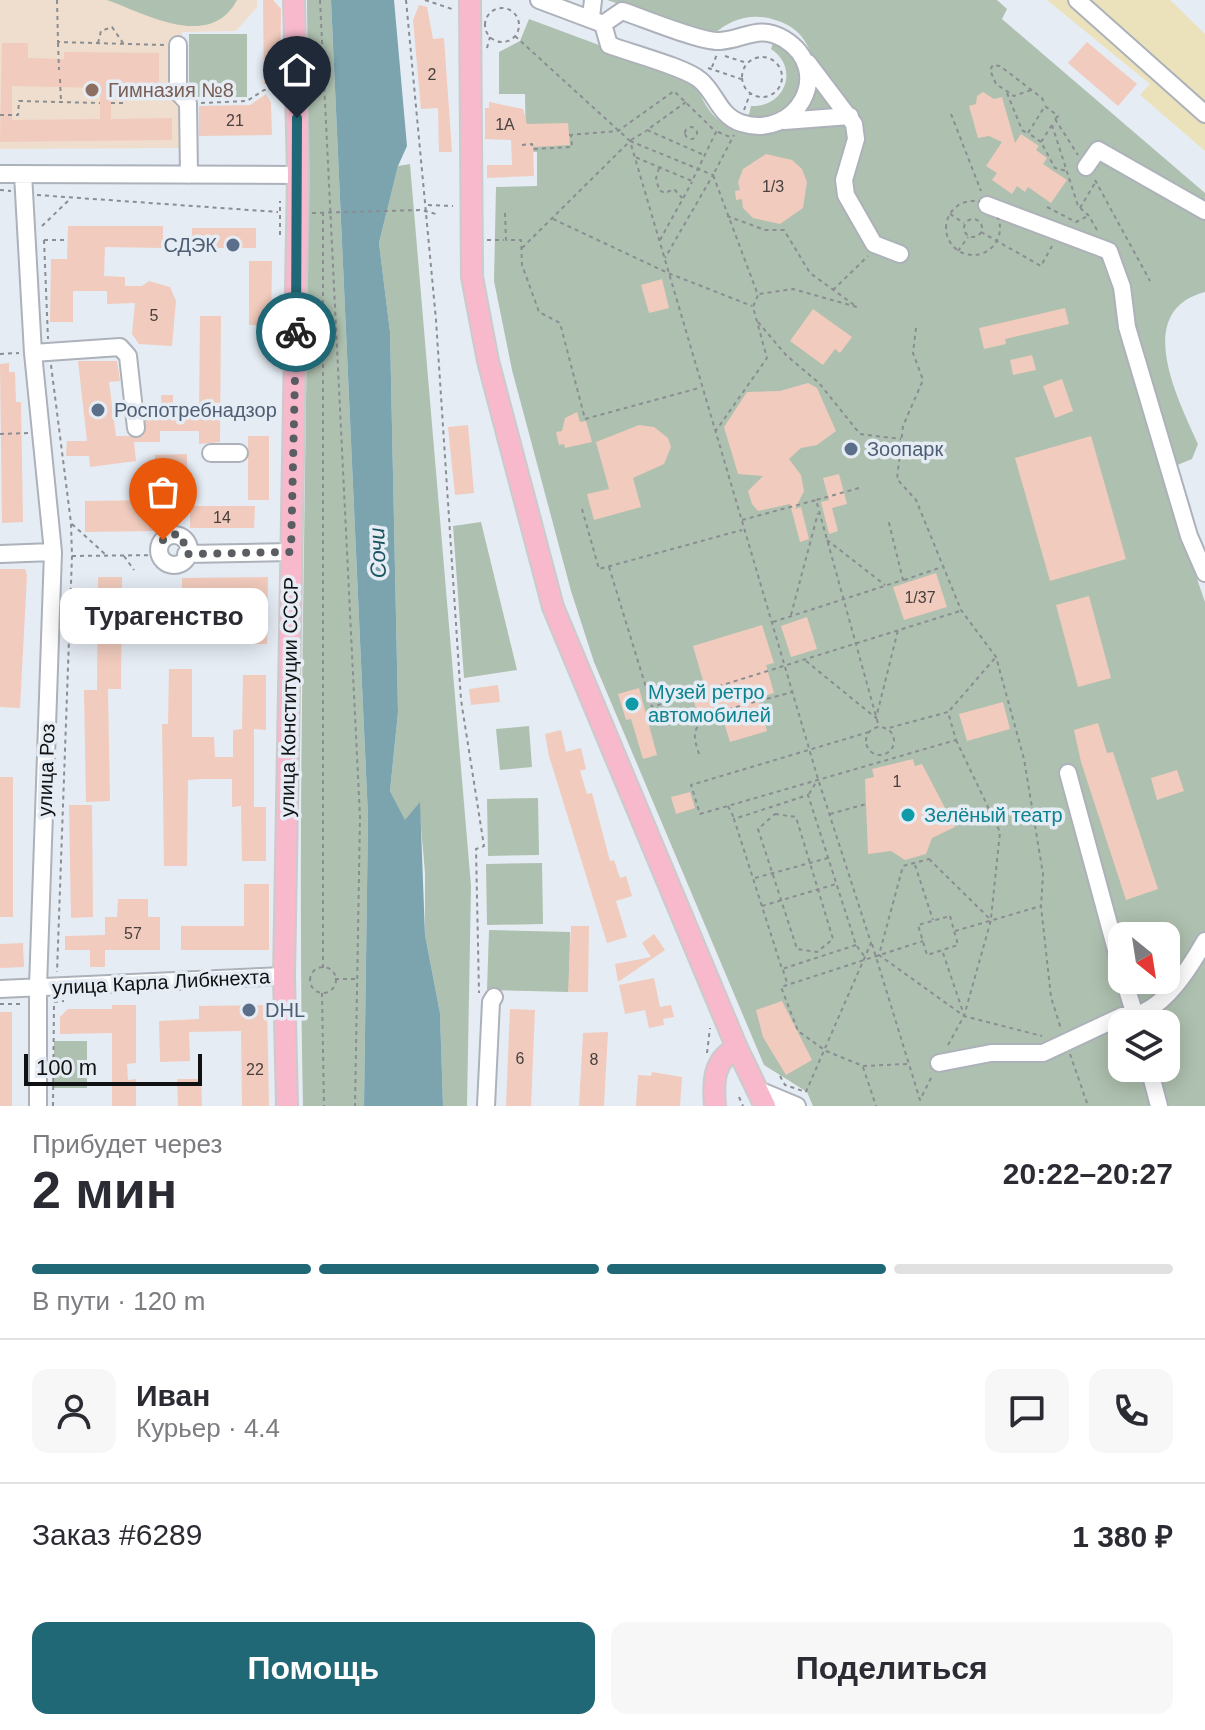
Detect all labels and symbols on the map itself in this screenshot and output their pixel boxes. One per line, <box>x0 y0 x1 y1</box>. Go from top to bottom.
pin <box>263 36 331 118</box>
house number: 2 <box>428 66 437 83</box>
place label: Гимназия №8 <box>108 79 234 101</box>
marker: Гимназия №8 <box>83 81 101 99</box>
house number: 21 <box>226 112 244 129</box>
house number: 1А <box>495 116 515 133</box>
house number: 1/3 <box>762 178 784 195</box>
place label: СДЭК <box>163 234 217 256</box>
marker: СДЭК <box>224 236 242 254</box>
courier <box>256 292 336 372</box>
house number: 5 <box>150 307 159 324</box>
place label: Роспотребнадзор <box>114 399 277 421</box>
marker: Роспотребнадзор <box>89 401 107 419</box>
place label: Зоопарк <box>867 438 943 460</box>
marker: Зоопарк <box>842 440 860 458</box>
pin <box>129 458 197 540</box>
house number: 14 <box>213 509 231 526</box>
water label: Сочи <box>364 527 391 579</box>
street label: улица Конституции СССР <box>276 577 302 817</box>
callout: Турагенство <box>59 588 267 644</box>
house number: 1/37 <box>904 589 936 606</box>
place label: Музей ретро автомобилей <box>648 681 771 726</box>
marker: Музей ретро автомобилей <box>623 695 641 713</box>
street label: улица Роз <box>33 723 59 817</box>
house number: 1 <box>893 773 902 790</box>
place label: Зелёный театр <box>924 804 1063 826</box>
marker: Зелёный театр <box>899 806 917 824</box>
north arrow <box>1108 922 1180 994</box>
house number: 57 <box>124 925 142 942</box>
street label: улица Карла Либкнехта <box>51 965 271 999</box>
place label: DHL <box>265 999 305 1021</box>
marker: DHL <box>240 1001 258 1019</box>
scale bar <box>24 1050 202 1086</box>
house number: 6 <box>516 1050 525 1067</box>
house number: 8 <box>590 1051 599 1068</box>
house number: 22 <box>246 1061 264 1078</box>

